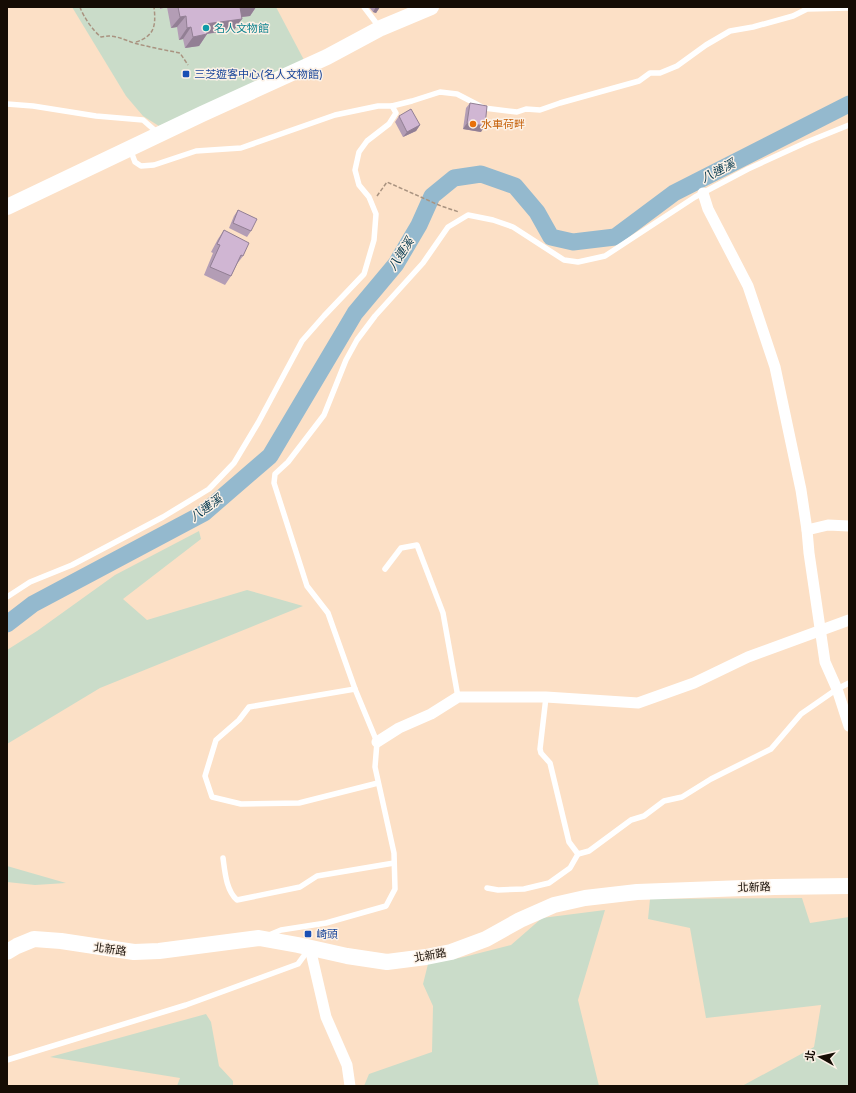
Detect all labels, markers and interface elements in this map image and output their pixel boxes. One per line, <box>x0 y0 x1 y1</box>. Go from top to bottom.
place label: 名人文物館 <box>214 21 269 35</box>
marker: 名人文物館 <box>201 23 211 33</box>
place label: 三芝遊客中心(名人文物館) <box>194 67 323 81</box>
marker: 三芝遊客中心(名人文物館) <box>181 69 191 79</box>
place label: 水車荷畔 <box>481 117 525 131</box>
marker: 水車荷畔 <box>468 119 478 129</box>
water label: 八連溪 <box>698 155 739 185</box>
water label: 八連溪 <box>384 233 418 273</box>
water label: 八連溪 <box>187 490 226 524</box>
street label: 北新路 <box>737 879 771 895</box>
place label: 崎頭 <box>316 927 338 941</box>
marker: 崎頭 <box>303 929 313 939</box>
street label: 北新路 <box>93 940 127 958</box>
street label: 北新路 <box>413 945 447 965</box>
north arrow <box>800 1037 840 1077</box>
text: 北 <box>802 1049 818 1062</box>

